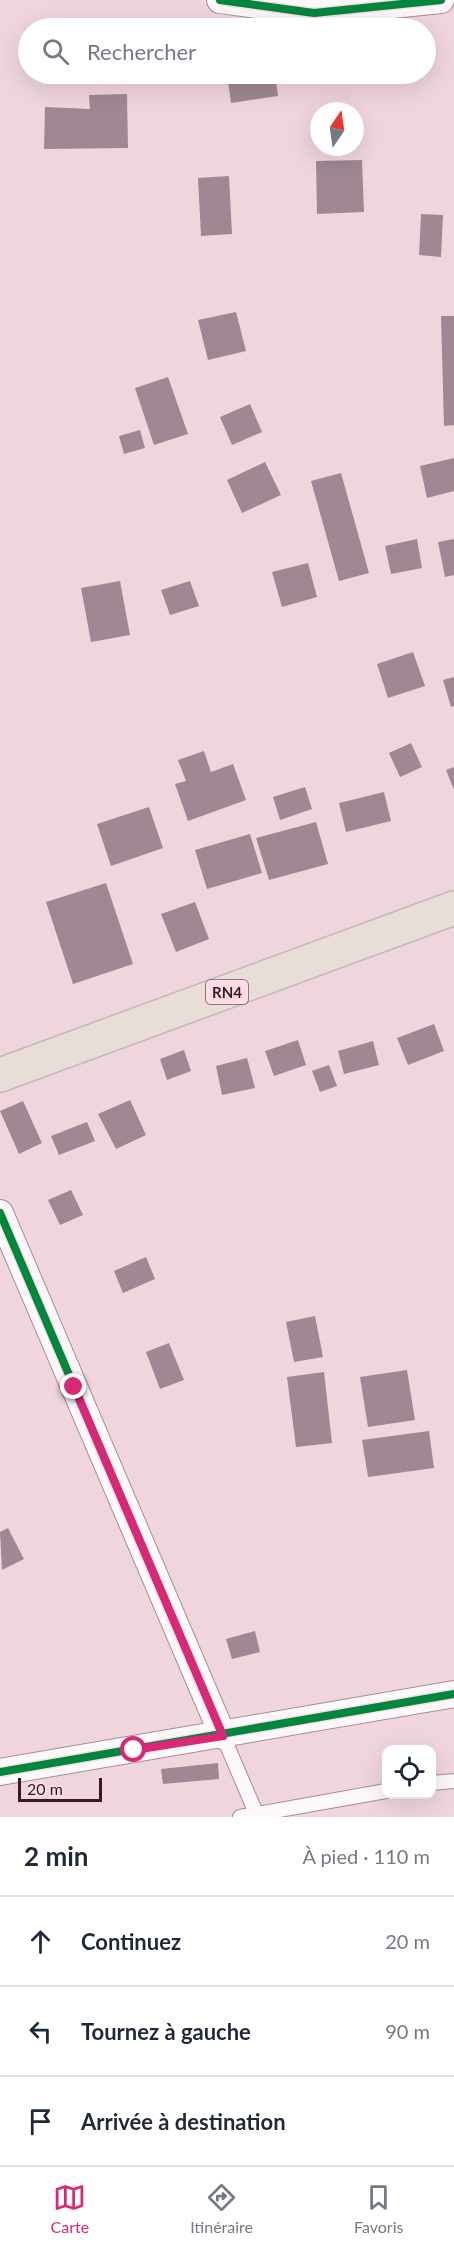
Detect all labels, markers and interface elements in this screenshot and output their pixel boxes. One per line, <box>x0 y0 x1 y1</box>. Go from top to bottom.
search box <box>18 18 436 84</box>
icon: search <box>39 35 72 68</box>
text: Rechercher <box>87 38 196 65</box>
north arrow <box>310 102 364 156</box>
road number: RN4 <box>206 980 248 1004</box>
route end <box>60 1373 86 1399</box>
route start <box>120 1736 146 1762</box>
map controls <box>382 1745 436 1799</box>
button: locate <box>382 1745 436 1799</box>
scale bar <box>18 1775 102 1802</box>
text: 20 m <box>27 1779 63 1798</box>
text: 2 min <box>24 1840 88 1872</box>
text: À pied · 110 m <box>302 1844 430 1868</box>
icon: ahead <box>24 1925 57 1958</box>
text: Continuez <box>81 1928 181 1955</box>
text: 20 m <box>385 1929 430 1953</box>
icon: left <box>24 2015 57 2048</box>
text: Tournez à gauche <box>81 2018 251 2045</box>
text: 90 m <box>385 2019 430 2043</box>
icon: arrive <box>24 2105 57 2138</box>
text: Arrivée à destination <box>81 2108 286 2135</box>
tab: Carte <box>51 2181 89 2236</box>
tab: Itinéraire <box>190 2181 253 2236</box>
tab: Favoris <box>354 2181 403 2236</box>

